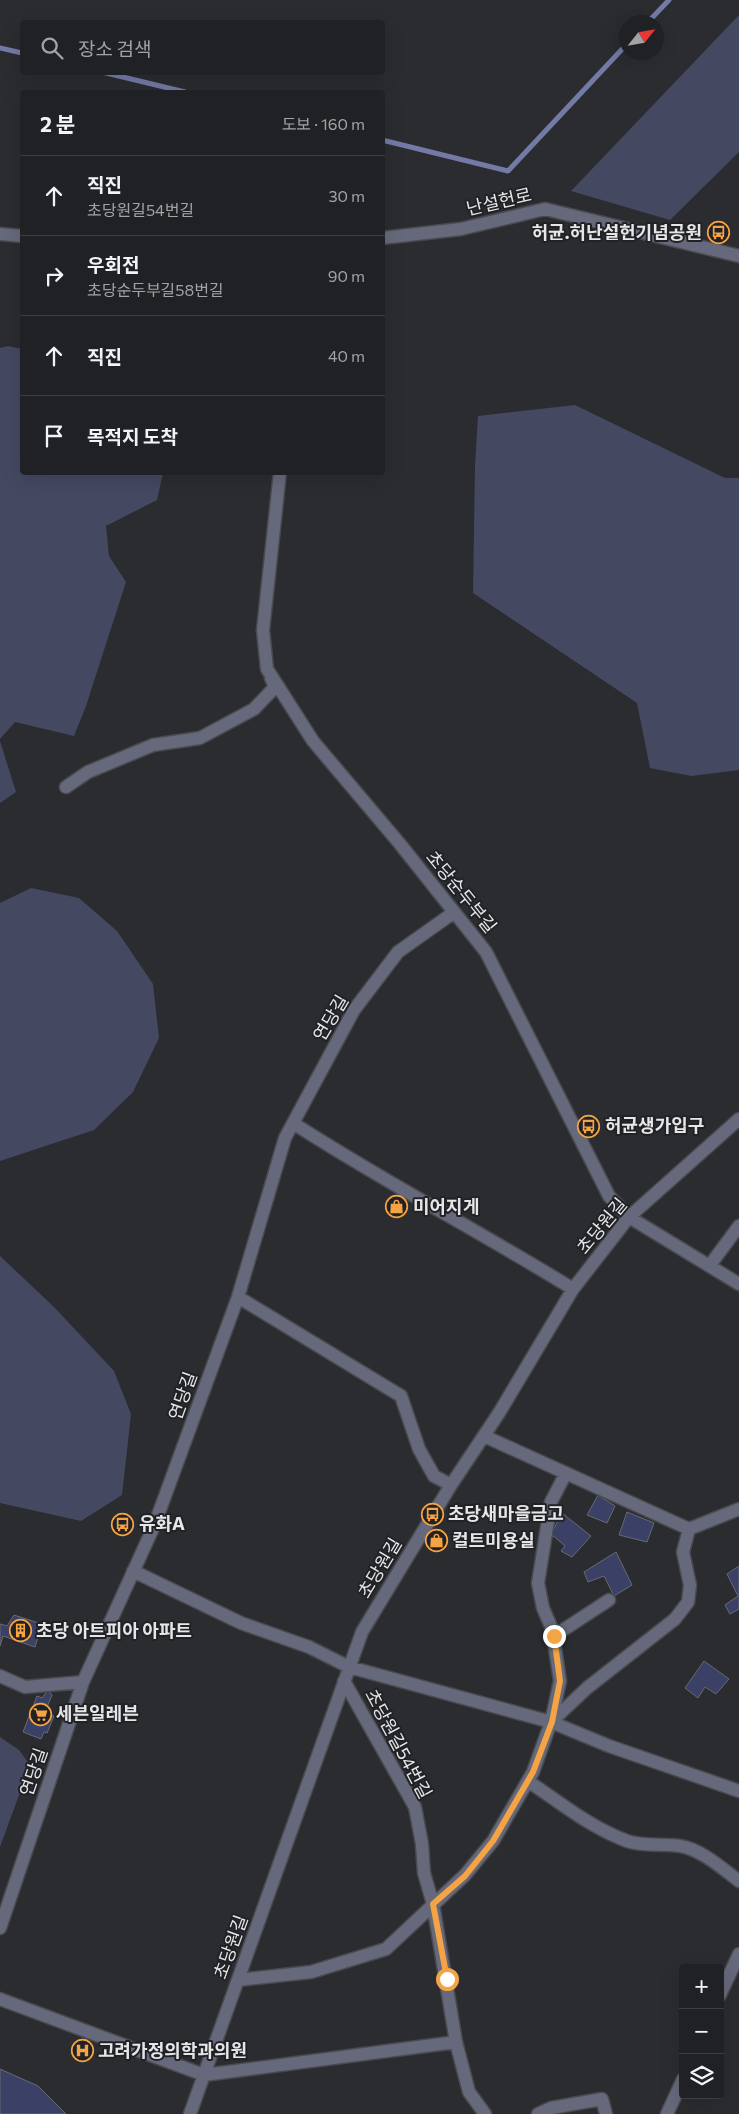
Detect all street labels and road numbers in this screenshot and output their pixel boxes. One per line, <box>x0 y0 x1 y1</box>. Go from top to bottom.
street label: 난설헌로 <box>464 183 534 219</box>
street label: 초당순두부길 <box>422 846 502 937</box>
street label: 연당길 <box>308 991 352 1044</box>
street label: 초당원길 <box>572 1193 631 1258</box>
street label: 연당길 <box>163 1369 201 1423</box>
street label: 초당원길 <box>353 1533 406 1602</box>
street label: 초당원길54번길 <box>361 1685 437 1802</box>
street label: 연당길 <box>15 1745 52 1799</box>
street label: 초당원길 <box>208 1912 252 1982</box>

